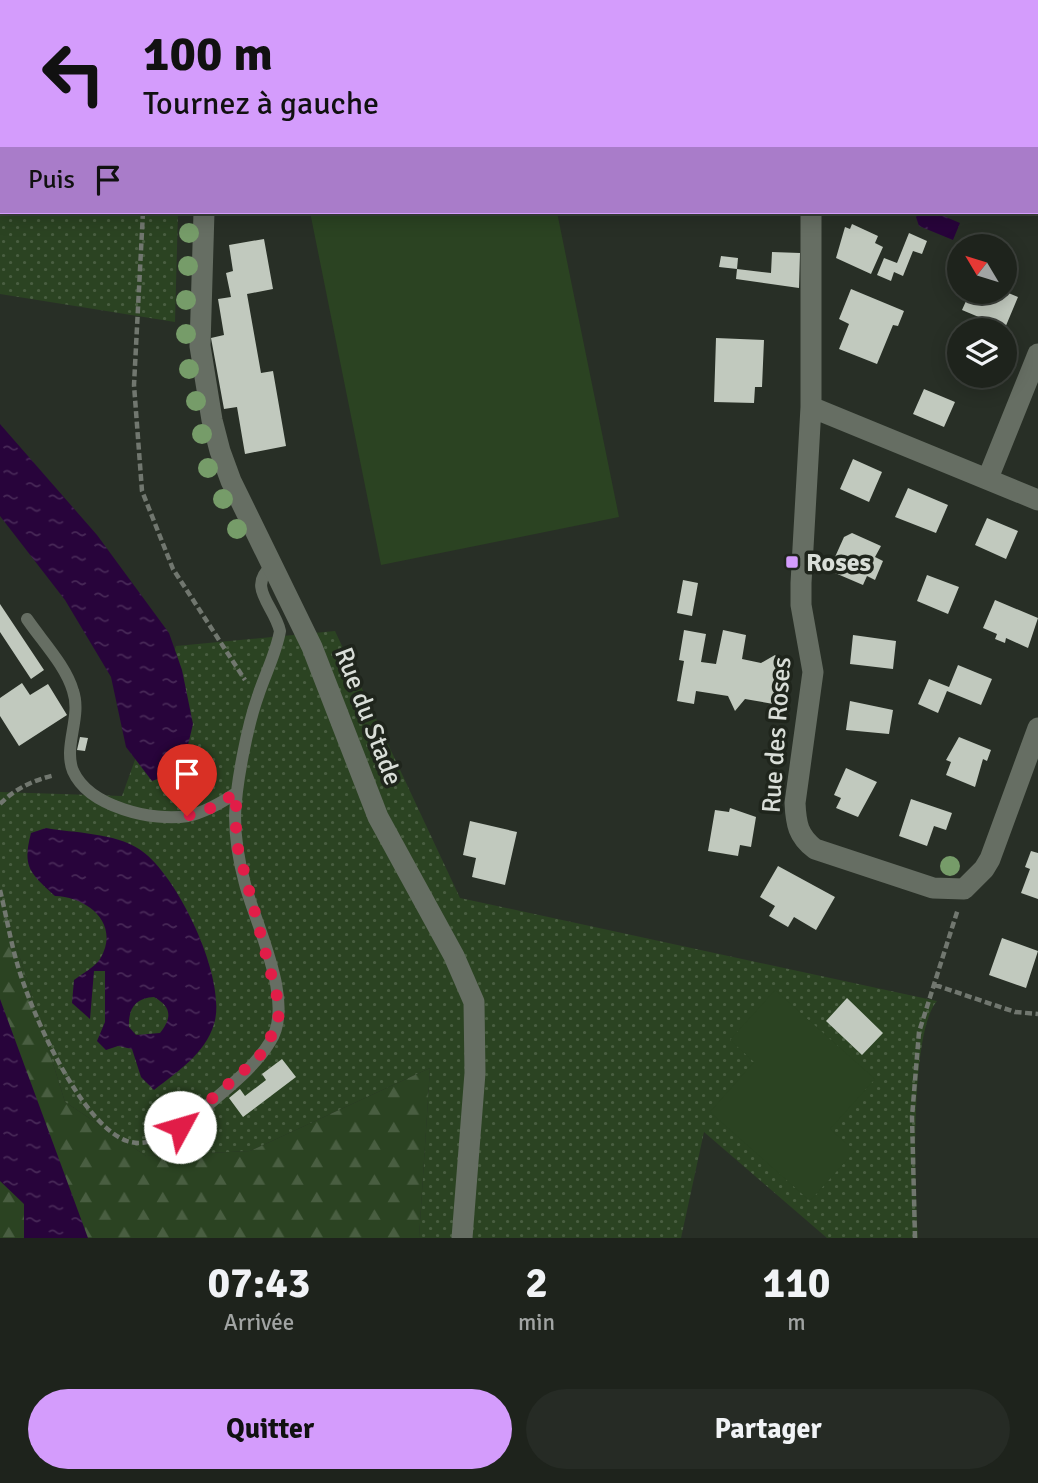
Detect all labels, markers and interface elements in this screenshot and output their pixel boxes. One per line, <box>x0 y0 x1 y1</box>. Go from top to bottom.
text: 100 m <box>143 24 273 84</box>
icon: left <box>28 28 119 119</box>
text: Tournez à gauche <box>143 84 379 123</box>
icon: arrive <box>89 161 127 199</box>
text: Puis <box>28 164 75 196</box>
north arrow <box>947 234 1017 304</box>
map controls <box>947 234 1017 388</box>
button: layers <box>947 318 1017 388</box>
place label: Roses <box>806 547 871 579</box>
marker: Roses <box>784 554 800 570</box>
street label: Rue du Stade <box>327 643 409 790</box>
street label: Rue des Roses <box>756 656 798 814</box>
pin <box>157 744 217 816</box>
icon: arrive <box>168 755 206 793</box>
position arrow <box>143 1090 217 1164</box>
text: 07:43 <box>207 1258 311 1309</box>
text: 2 <box>525 1258 548 1309</box>
text: 110 <box>762 1258 831 1309</box>
text: Arrivée <box>224 1308 294 1337</box>
text: min <box>518 1308 555 1337</box>
text: m <box>787 1308 806 1337</box>
button: Quitter <box>28 1389 512 1469</box>
button: Partager <box>526 1389 1010 1469</box>

